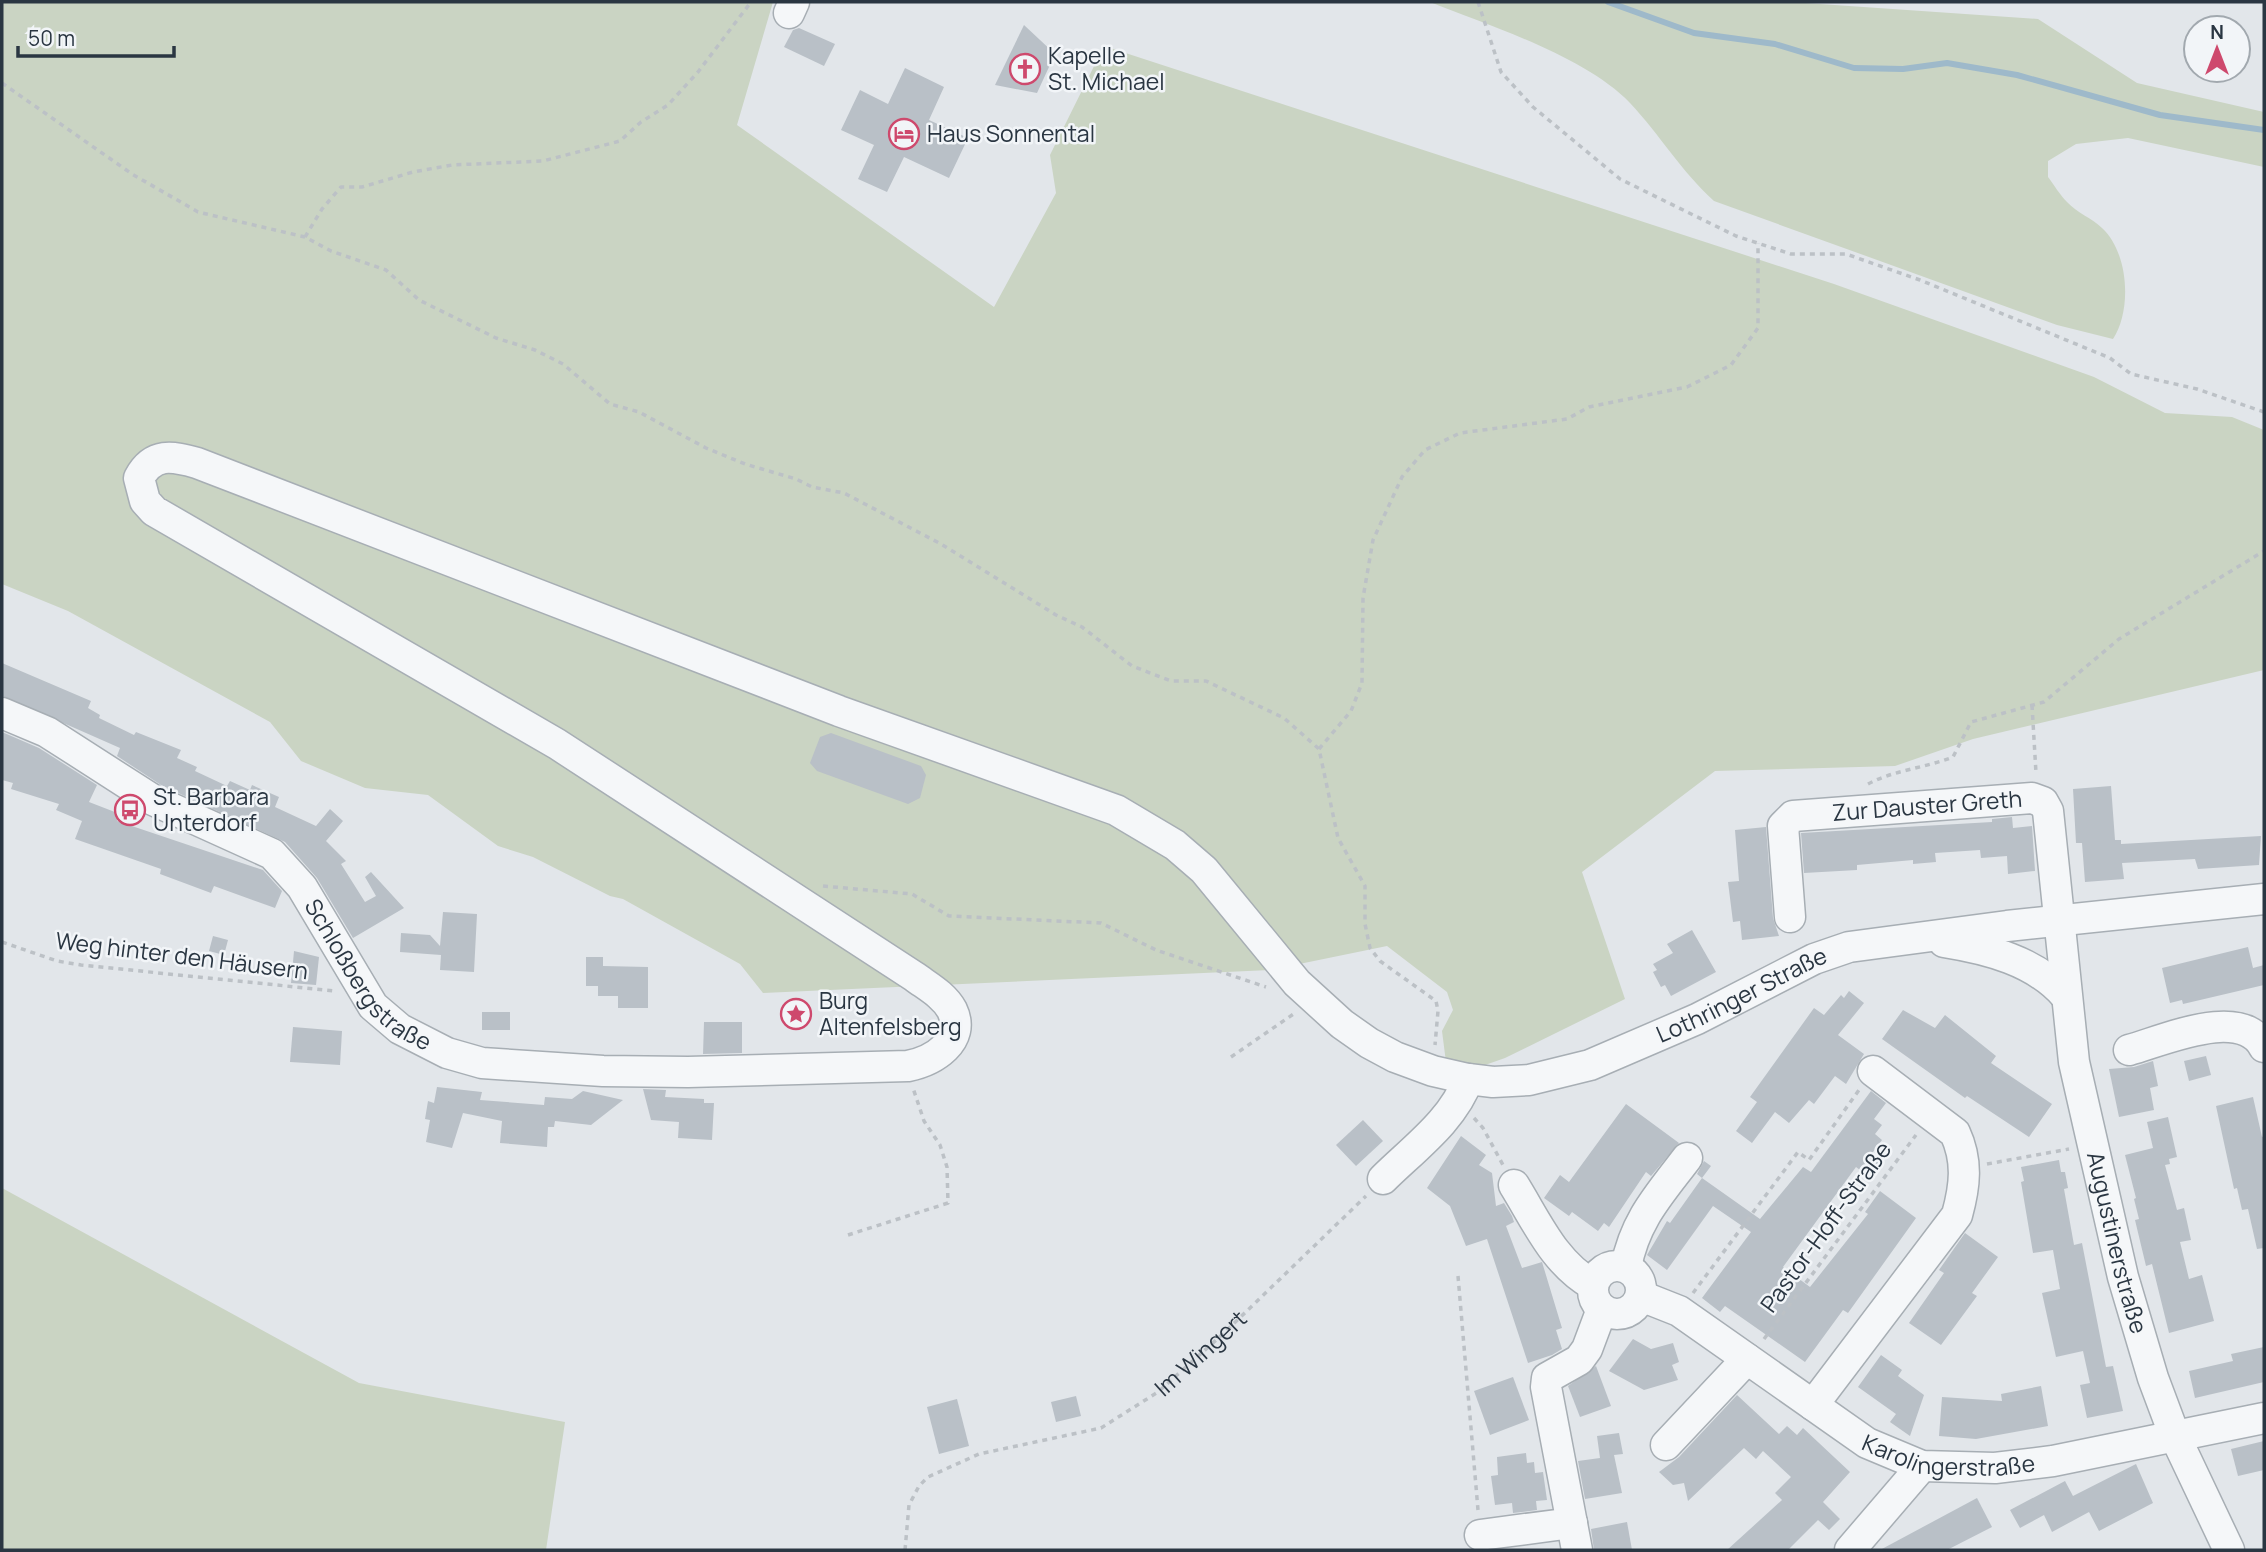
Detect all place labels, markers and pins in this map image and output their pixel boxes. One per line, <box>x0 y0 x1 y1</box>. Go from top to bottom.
place label: Kapelle St. Michael <box>1048 39 1165 97</box>
church icon: Kapelle St. Michael <box>1008 52 1042 86</box>
hotel icon: Haus Sonnental <box>887 117 921 151</box>
place label: Haus Sonnental <box>927 117 1095 149</box>
place label: St. Barbara Unterdorf <box>153 780 269 838</box>
bus stop icon: St. Barbara Unterdorf <box>113 793 147 827</box>
place label: Burg Altenfelsberg <box>819 984 962 1042</box>
place icon: Burg Altenfelsberg <box>779 997 813 1031</box>

